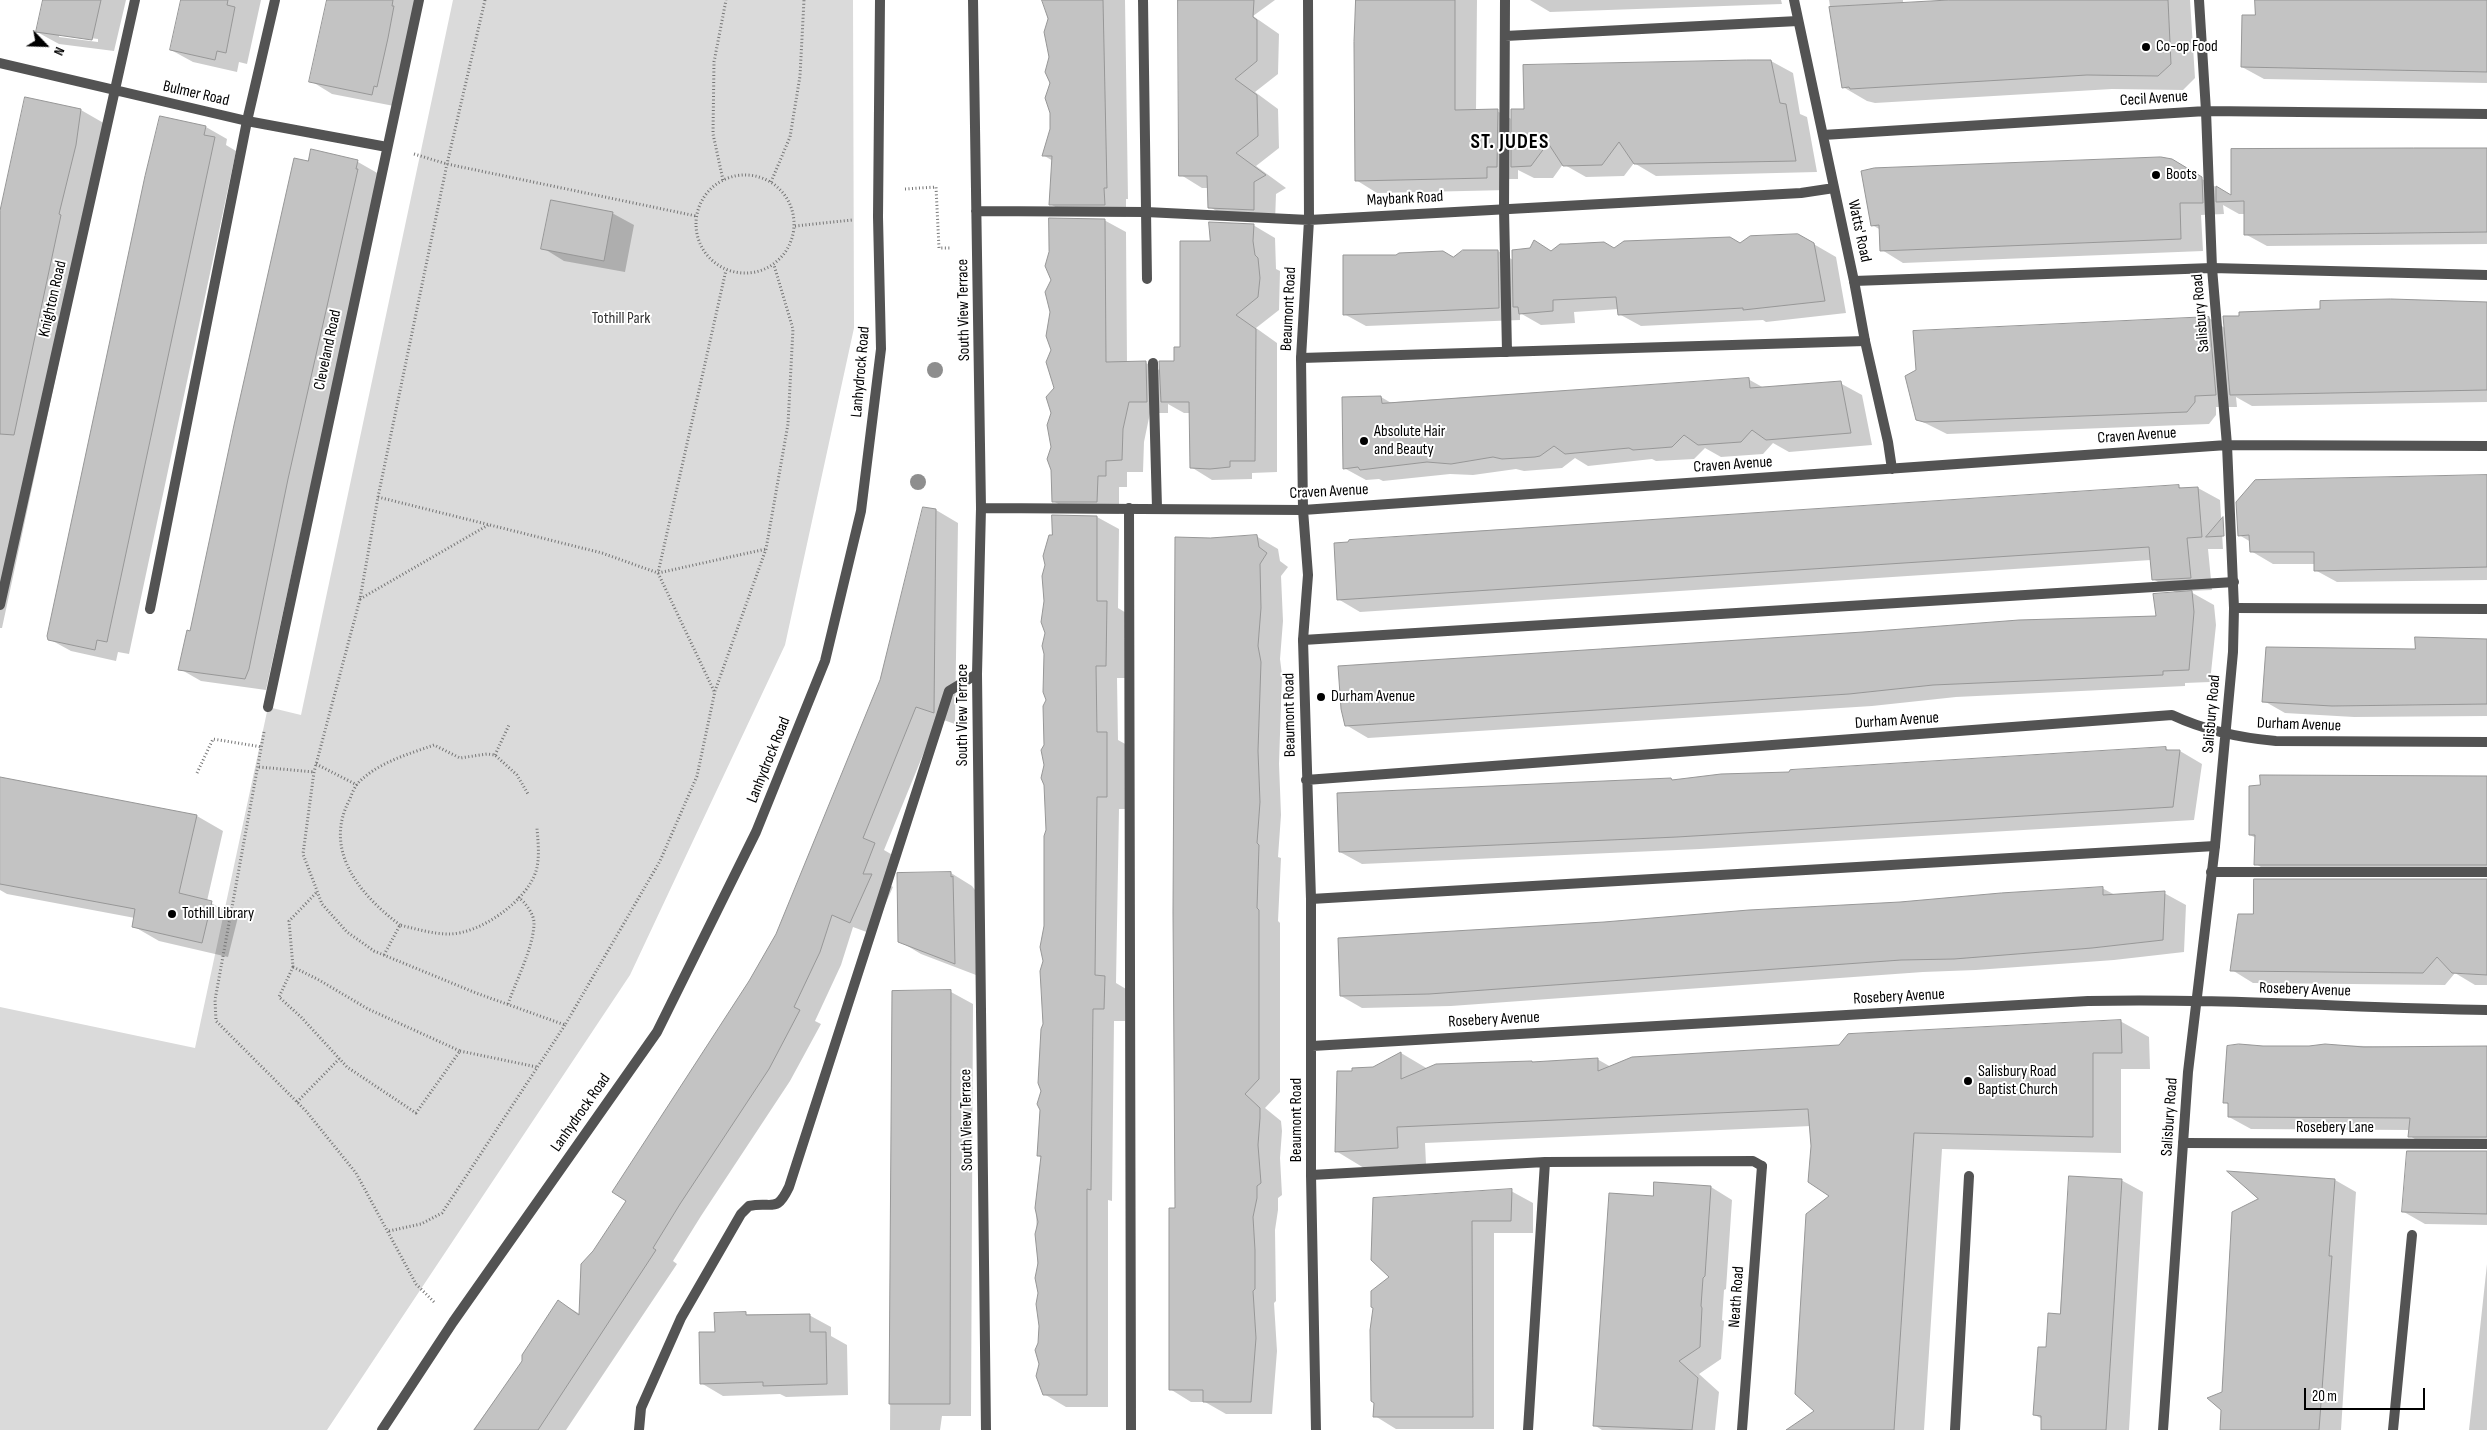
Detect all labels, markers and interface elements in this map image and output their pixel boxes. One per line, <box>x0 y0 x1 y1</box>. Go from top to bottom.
north arrow <box>20 20 70 70</box>
place label: Co-op Food <box>2156 37 2218 57</box>
marker: Co-op Food <box>2140 41 2152 53</box>
text: N <box>50 44 68 58</box>
street label: Bulmer Road <box>161 77 231 111</box>
street label: Cecil Avenue <box>2119 87 2189 111</box>
district label: ST. JUDES <box>1469 130 1551 156</box>
place label: Boots <box>2166 165 2197 185</box>
marker: Boots <box>2150 169 2162 181</box>
street label: Maybank Road <box>1366 187 1444 211</box>
street label: Watts' Road <box>1843 198 1875 264</box>
street label: Knighton Road <box>35 259 71 339</box>
street label: South View Terrace <box>954 259 974 361</box>
street label: Beaumont Road <box>1277 266 1301 352</box>
street label: Salisbury Road <box>2188 273 2214 353</box>
street label: Cleveland Road <box>310 308 346 392</box>
park label: Tothill Park <box>592 309 650 329</box>
street label: Lanhydrock Road <box>847 326 875 418</box>
place label: Absolute Hair and Beauty <box>1374 422 1445 460</box>
street label: Craven Avenue <box>2097 424 2177 448</box>
marker: Absolute Hair and Beauty <box>1358 435 1370 447</box>
street label: Craven Avenue <box>1693 453 1773 477</box>
street label: Craven Avenue <box>1289 480 1369 504</box>
street label: South View Terrace <box>953 664 973 766</box>
street label: Beaumont Road <box>1280 673 1300 757</box>
street label: Salisbury Road <box>2199 674 2225 754</box>
place label: Durham Avenue <box>1331 687 1415 707</box>
marker: Durham Avenue <box>1315 691 1327 703</box>
street label: Durham Avenue <box>1854 708 1940 734</box>
street label: Lanhydrock Road <box>743 714 795 806</box>
street label: Durham Avenue <box>2257 714 2341 736</box>
place label: Tothill Library <box>182 904 254 924</box>
marker: Tothill Library <box>166 908 178 920</box>
street label: Rosebery Avenue <box>2259 979 2351 1001</box>
street label: Rosebery Avenue <box>1853 985 1945 1009</box>
street label: Rosebery Avenue <box>1448 1008 1540 1032</box>
place label: Salisbury Road Baptist Church <box>1978 1062 2058 1100</box>
street label: South View Terrace <box>957 1069 977 1171</box>
street label: Lanhydrock Road <box>547 1070 615 1156</box>
marker: Salisbury Road Baptist Church <box>1962 1075 1974 1087</box>
street label: Salisbury Road <box>2158 1077 2182 1157</box>
street label: Beaumont Road <box>1287 1078 1307 1162</box>
street label: Rosebery Lane <box>2296 1118 2374 1138</box>
street label: Neath Road <box>1725 1266 1749 1328</box>
scale bar <box>2307 1378 2428 1410</box>
text: 20 m <box>2312 1387 2337 1406</box>

